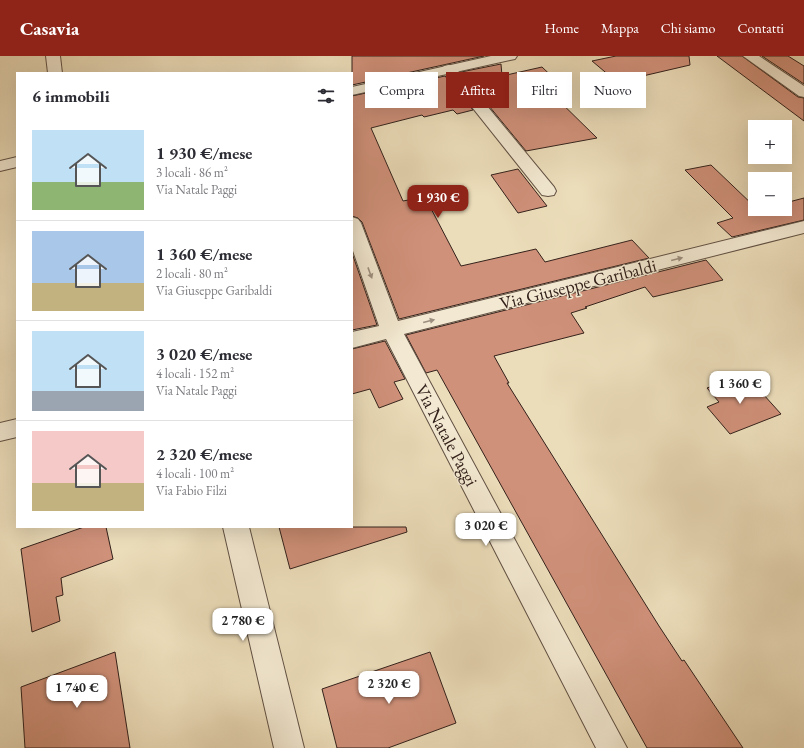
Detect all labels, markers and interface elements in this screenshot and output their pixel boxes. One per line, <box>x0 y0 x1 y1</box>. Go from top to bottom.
text: Casavia <box>20 16 79 41</box>
text: Home <box>544 19 579 37</box>
text: Mappa <box>601 19 639 37</box>
text: Chi siamo <box>661 19 716 37</box>
text: Contatti <box>738 19 784 37</box>
chip: Compra <box>365 72 438 108</box>
chip: Affitta <box>446 72 509 108</box>
chip: Filtri <box>517 72 572 108</box>
chip: Nuovo <box>580 72 646 108</box>
text: 6 immobili <box>32 85 110 107</box>
icon: filters <box>315 85 337 107</box>
map controls <box>748 120 792 216</box>
button: + <box>748 120 792 164</box>
text: 1 930 €/mese <box>156 142 252 164</box>
icon: home <box>64 146 112 194</box>
text: 3 locali · 86 m² <box>156 164 228 181</box>
button: − <box>748 172 792 216</box>
text: Via Natale Paggi <box>156 181 237 198</box>
pin: 1 930 € <box>401 185 475 219</box>
text: 1 930 € <box>416 189 460 206</box>
text: 1 360 €/mese <box>156 243 252 265</box>
icon: home <box>64 247 112 295</box>
street label: Via Giuseppe Garibaldi <box>497 253 659 315</box>
one-way arrow <box>671 256 684 262</box>
text: 2 locali · 80 m² <box>156 265 228 282</box>
one-way arrow <box>368 267 374 279</box>
text: Via Giuseppe Garibaldi <box>156 282 272 299</box>
one-way arrow <box>423 317 435 323</box>
text: 3 020 €/mese <box>156 343 252 365</box>
icon: home <box>64 347 112 395</box>
text: 4 locali · 152 m² <box>156 365 234 382</box>
pin: 1 360 € <box>703 371 777 405</box>
text: 1 360 € <box>718 375 762 392</box>
street label: Via Natale Paggi <box>410 380 484 491</box>
text: Via Natale Paggi <box>156 382 237 399</box>
text: 2 320 €/mese <box>156 443 252 465</box>
icon: home <box>64 447 112 495</box>
text: 4 locali · 100 m² <box>156 465 234 482</box>
text: Via Fabio Filzi <box>156 482 227 499</box>
pin: 3 020 € <box>449 513 523 547</box>
text: 3 020 € <box>464 517 508 534</box>
pin: 2 780 € <box>206 608 280 642</box>
text: 2 780 € <box>221 612 265 629</box>
pin: 2 320 € <box>352 671 426 705</box>
pin: 1 740 € <box>40 675 114 709</box>
text: 2 320 € <box>367 675 411 692</box>
text: 1 740 € <box>55 679 99 696</box>

